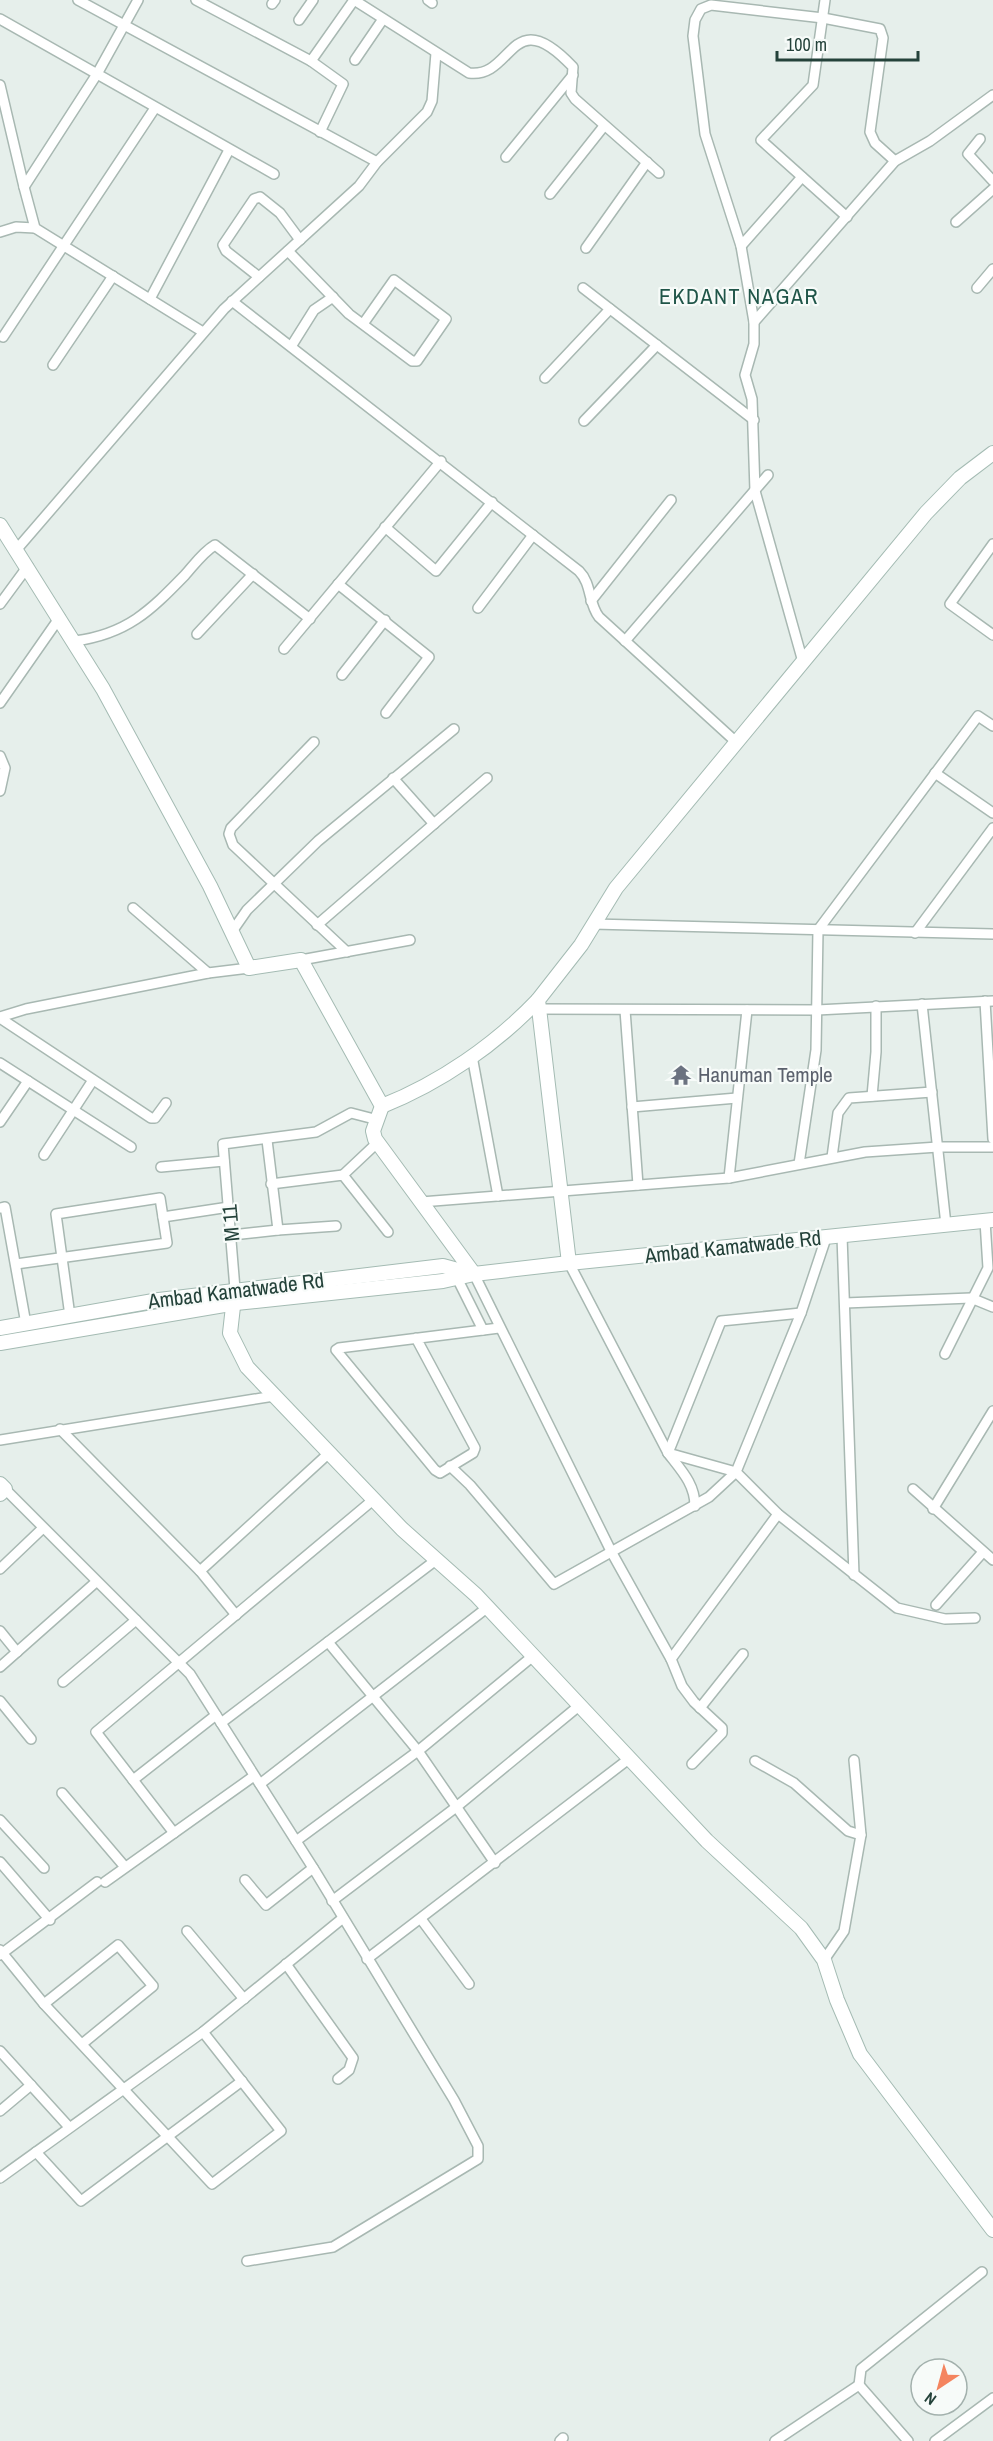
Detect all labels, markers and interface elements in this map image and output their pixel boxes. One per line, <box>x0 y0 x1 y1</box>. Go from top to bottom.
scale bar <box>777 24 918 62</box>
text: 100 m <box>786 32 827 57</box>
district label: EKDANT NAGAR <box>659 281 819 311</box>
place label: Hanuman Temple <box>698 1060 833 1089</box>
temple icon: Hanuman Temple <box>669 1063 693 1087</box>
street label: M 11 <box>214 1203 247 1243</box>
street label: Ambad Kamatwade Rd <box>642 1223 823 1270</box>
street label: Ambad Kamatwade Rd <box>145 1265 326 1316</box>
north arrow <box>909 2357 969 2417</box>
text: N <box>920 2387 940 2411</box>

